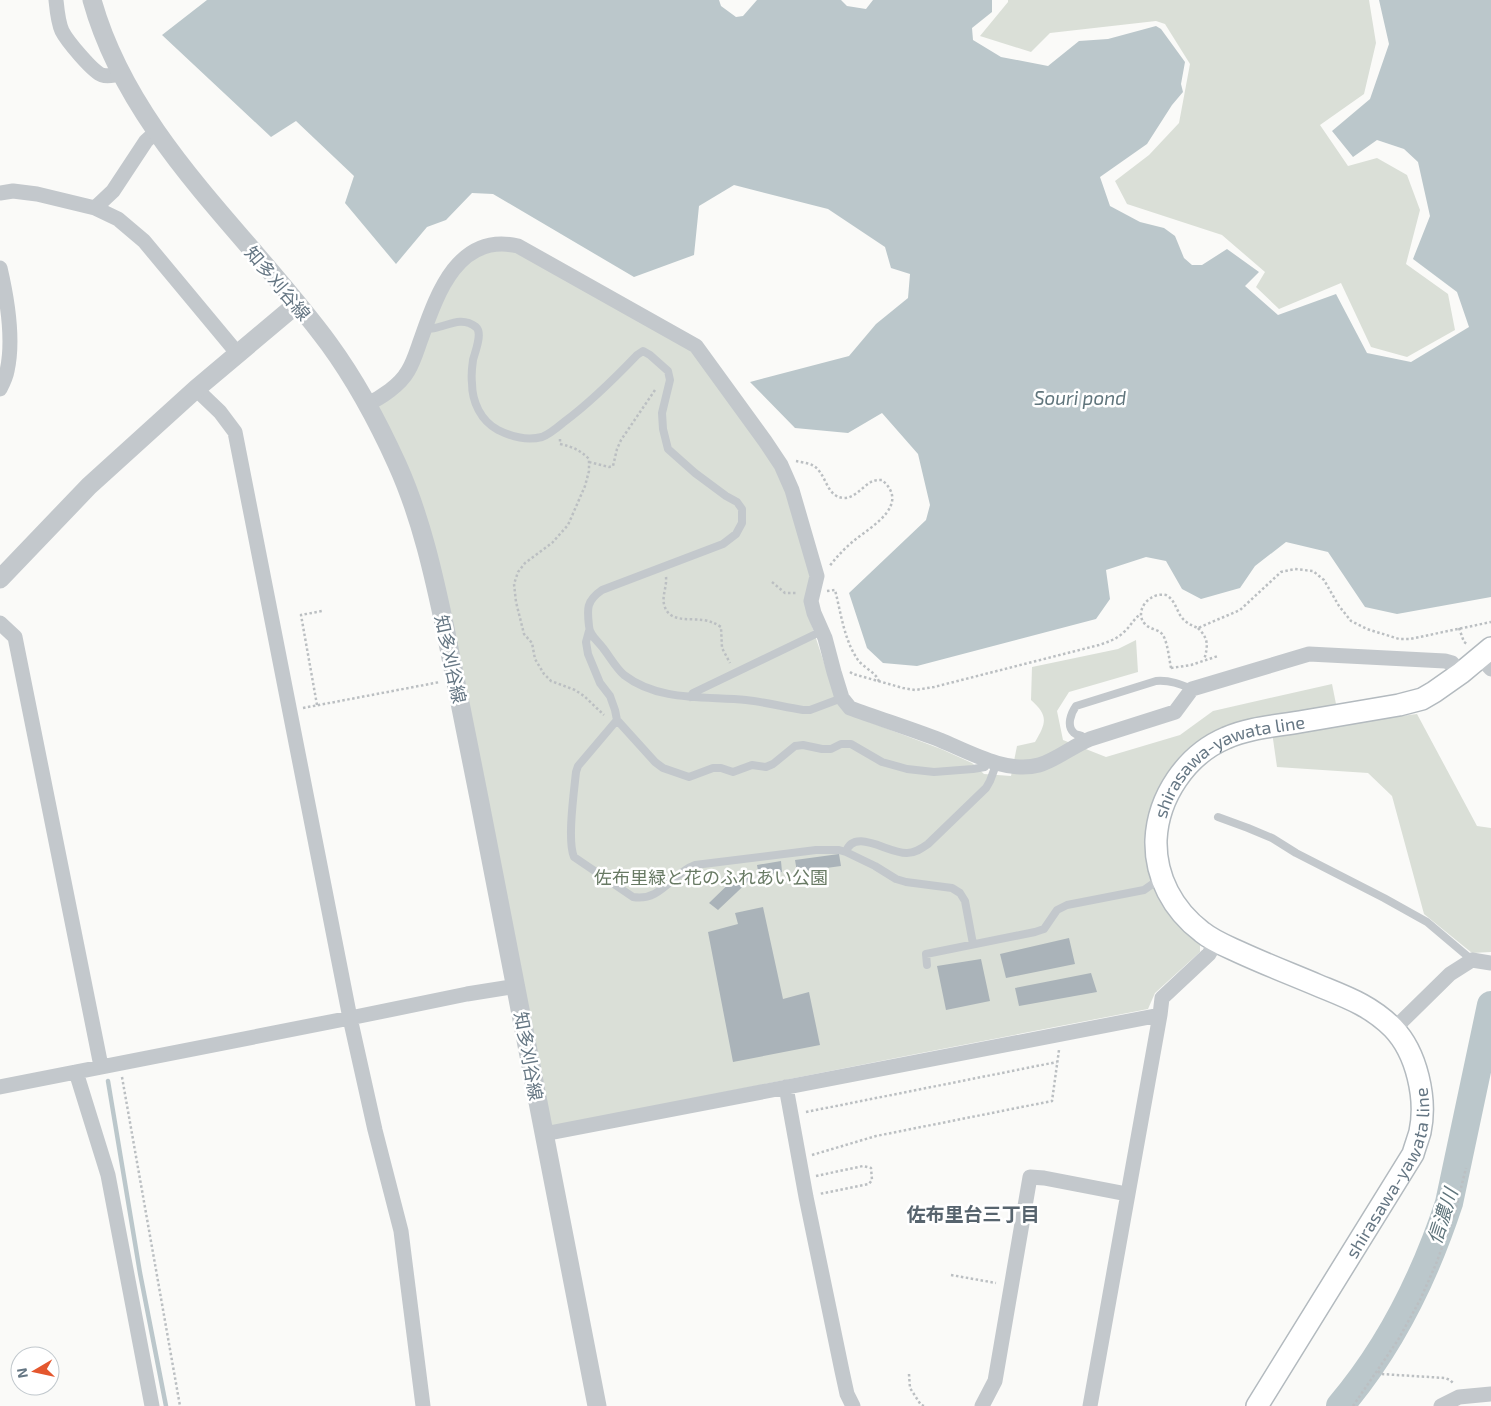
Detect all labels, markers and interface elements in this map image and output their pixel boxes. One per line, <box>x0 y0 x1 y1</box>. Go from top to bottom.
street label: 知多刈谷線 <box>241 241 315 325</box>
water label: Souri pond <box>1034 386 1126 409</box>
street label: 知多刈谷線 <box>431 613 471 705</box>
street label: shirasawa-yawata line <box>1149 710 1307 821</box>
park label: 佐布里緑と花のふれあい公園 <box>594 866 828 888</box>
street label: 知多刈谷線 <box>510 1010 548 1102</box>
street label: shirasawa-yawata line <box>1340 1086 1433 1262</box>
water label: 信濃川 <box>1422 1183 1462 1247</box>
district label: 佐布里台三丁目 <box>906 1202 1040 1225</box>
north arrow <box>10 1346 60 1396</box>
text: N <box>12 1367 31 1379</box>

